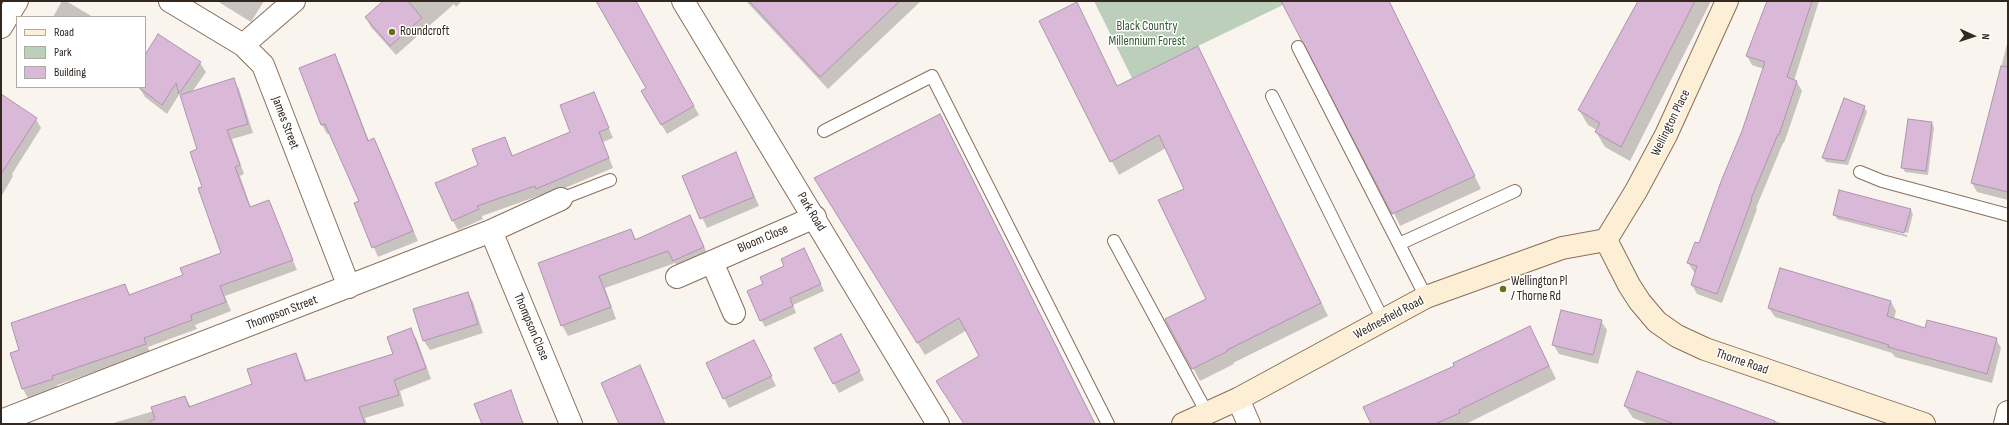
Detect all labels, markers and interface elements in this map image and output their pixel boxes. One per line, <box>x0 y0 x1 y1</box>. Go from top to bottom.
legend <box>16 16 146 88</box>
north arrow <box>1953 16 1993 56</box>
park label: Black Country Millennium Forest <box>1108 19 1186 50</box>
place label: Roundcroft <box>400 24 449 40</box>
text: Road <box>54 25 74 40</box>
marker: Roundcroft <box>387 27 397 37</box>
text: N <box>1979 33 1992 40</box>
text: Park <box>54 45 72 60</box>
text: Building <box>54 65 86 80</box>
street label: Wellington Place <box>1648 87 1694 159</box>
street label: James Street <box>268 94 302 152</box>
street label: Park Road <box>793 190 829 234</box>
street label: Bloom Close <box>735 221 791 257</box>
place label: Wellington Pl / Thorne Rd <box>1511 274 1567 305</box>
marker: Wellington Pl / Thorne Rd <box>1498 284 1508 294</box>
street label: Thompson Close <box>510 291 552 363</box>
street label: Thompson Street <box>244 292 320 334</box>
street label: Wednesfield Road <box>1351 293 1427 343</box>
street label: Thorne Road <box>1714 346 1770 378</box>

